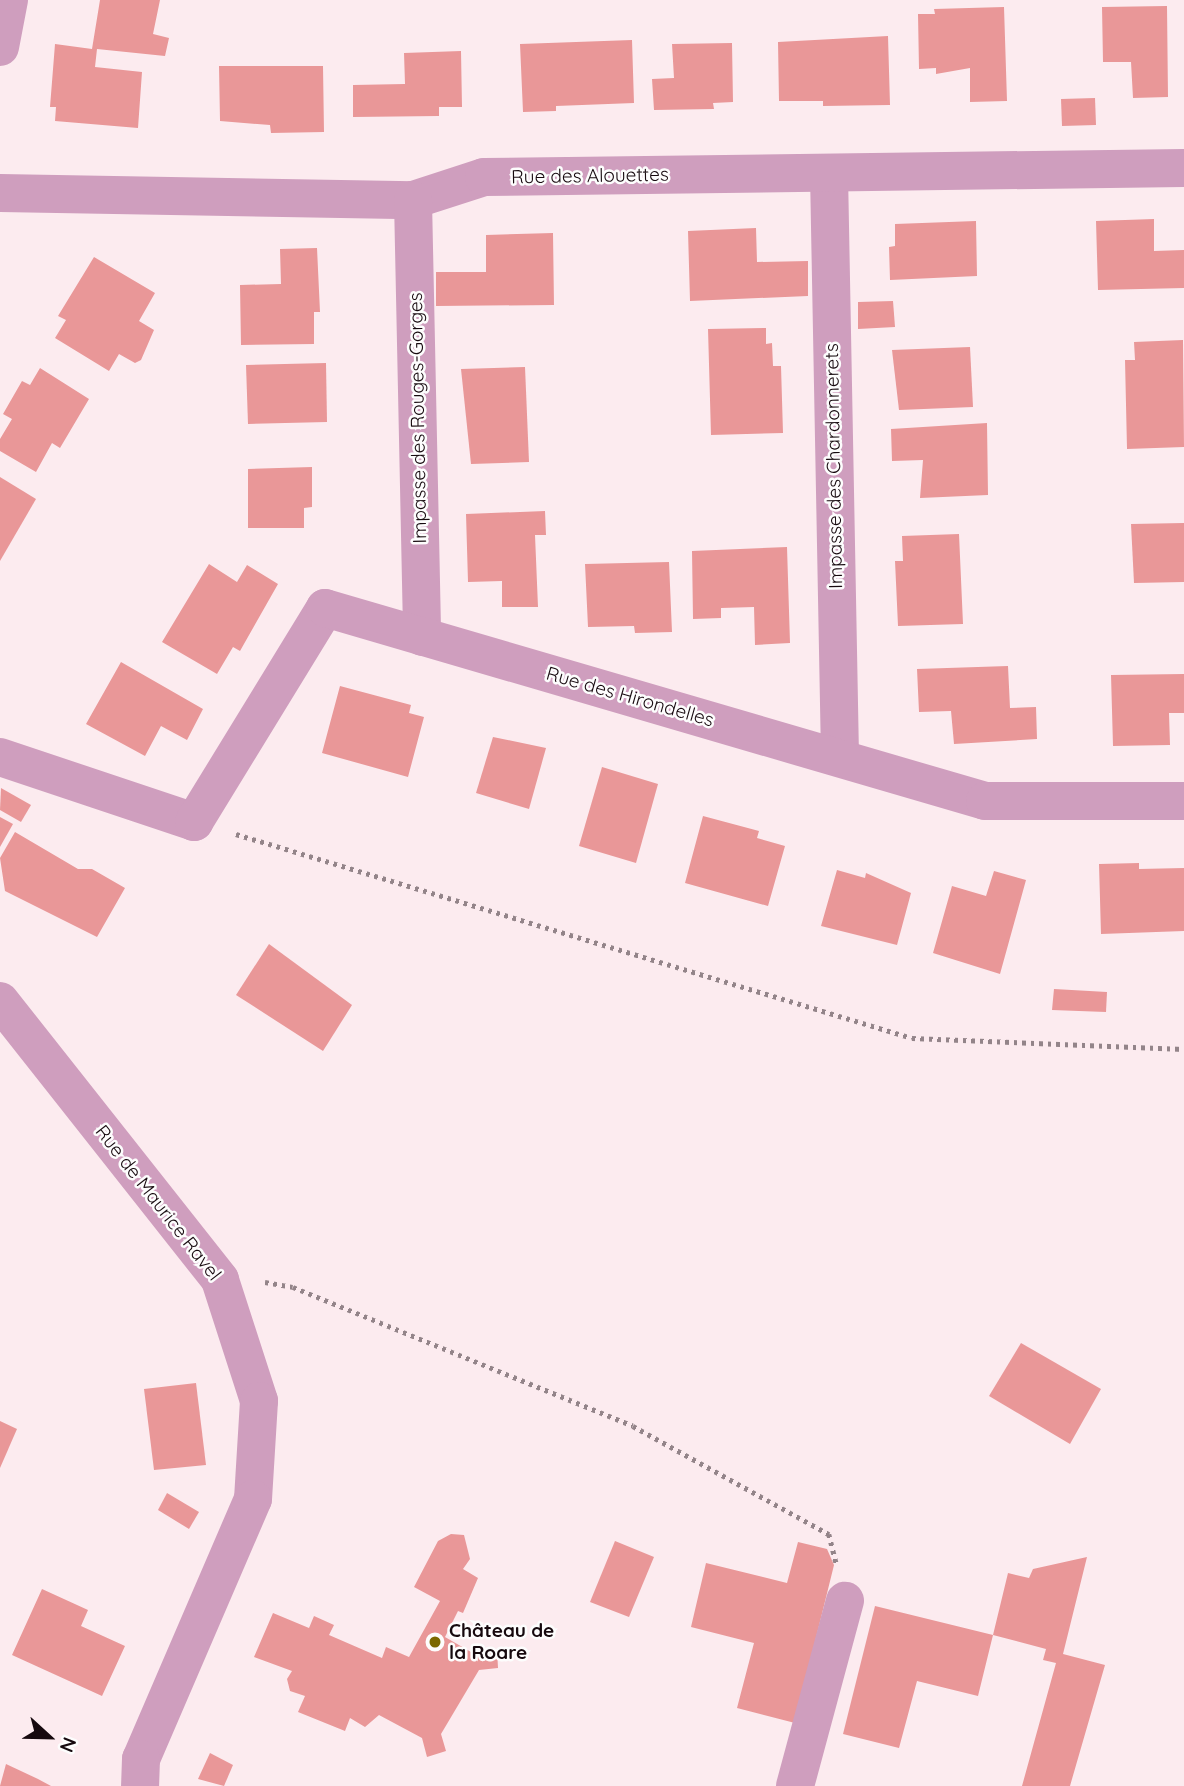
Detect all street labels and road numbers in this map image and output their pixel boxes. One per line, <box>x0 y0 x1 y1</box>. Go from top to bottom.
street label: Rue des Alouettes <box>511 163 669 189</box>
street label: Impasse des Rouges-Gorges <box>404 292 432 544</box>
street label: Impasse des Chardonnerets <box>820 343 848 589</box>
street label: Rue des Hirondelles <box>544 662 716 732</box>
street label: Rue de Maurice Ravel <box>90 1121 226 1285</box>

